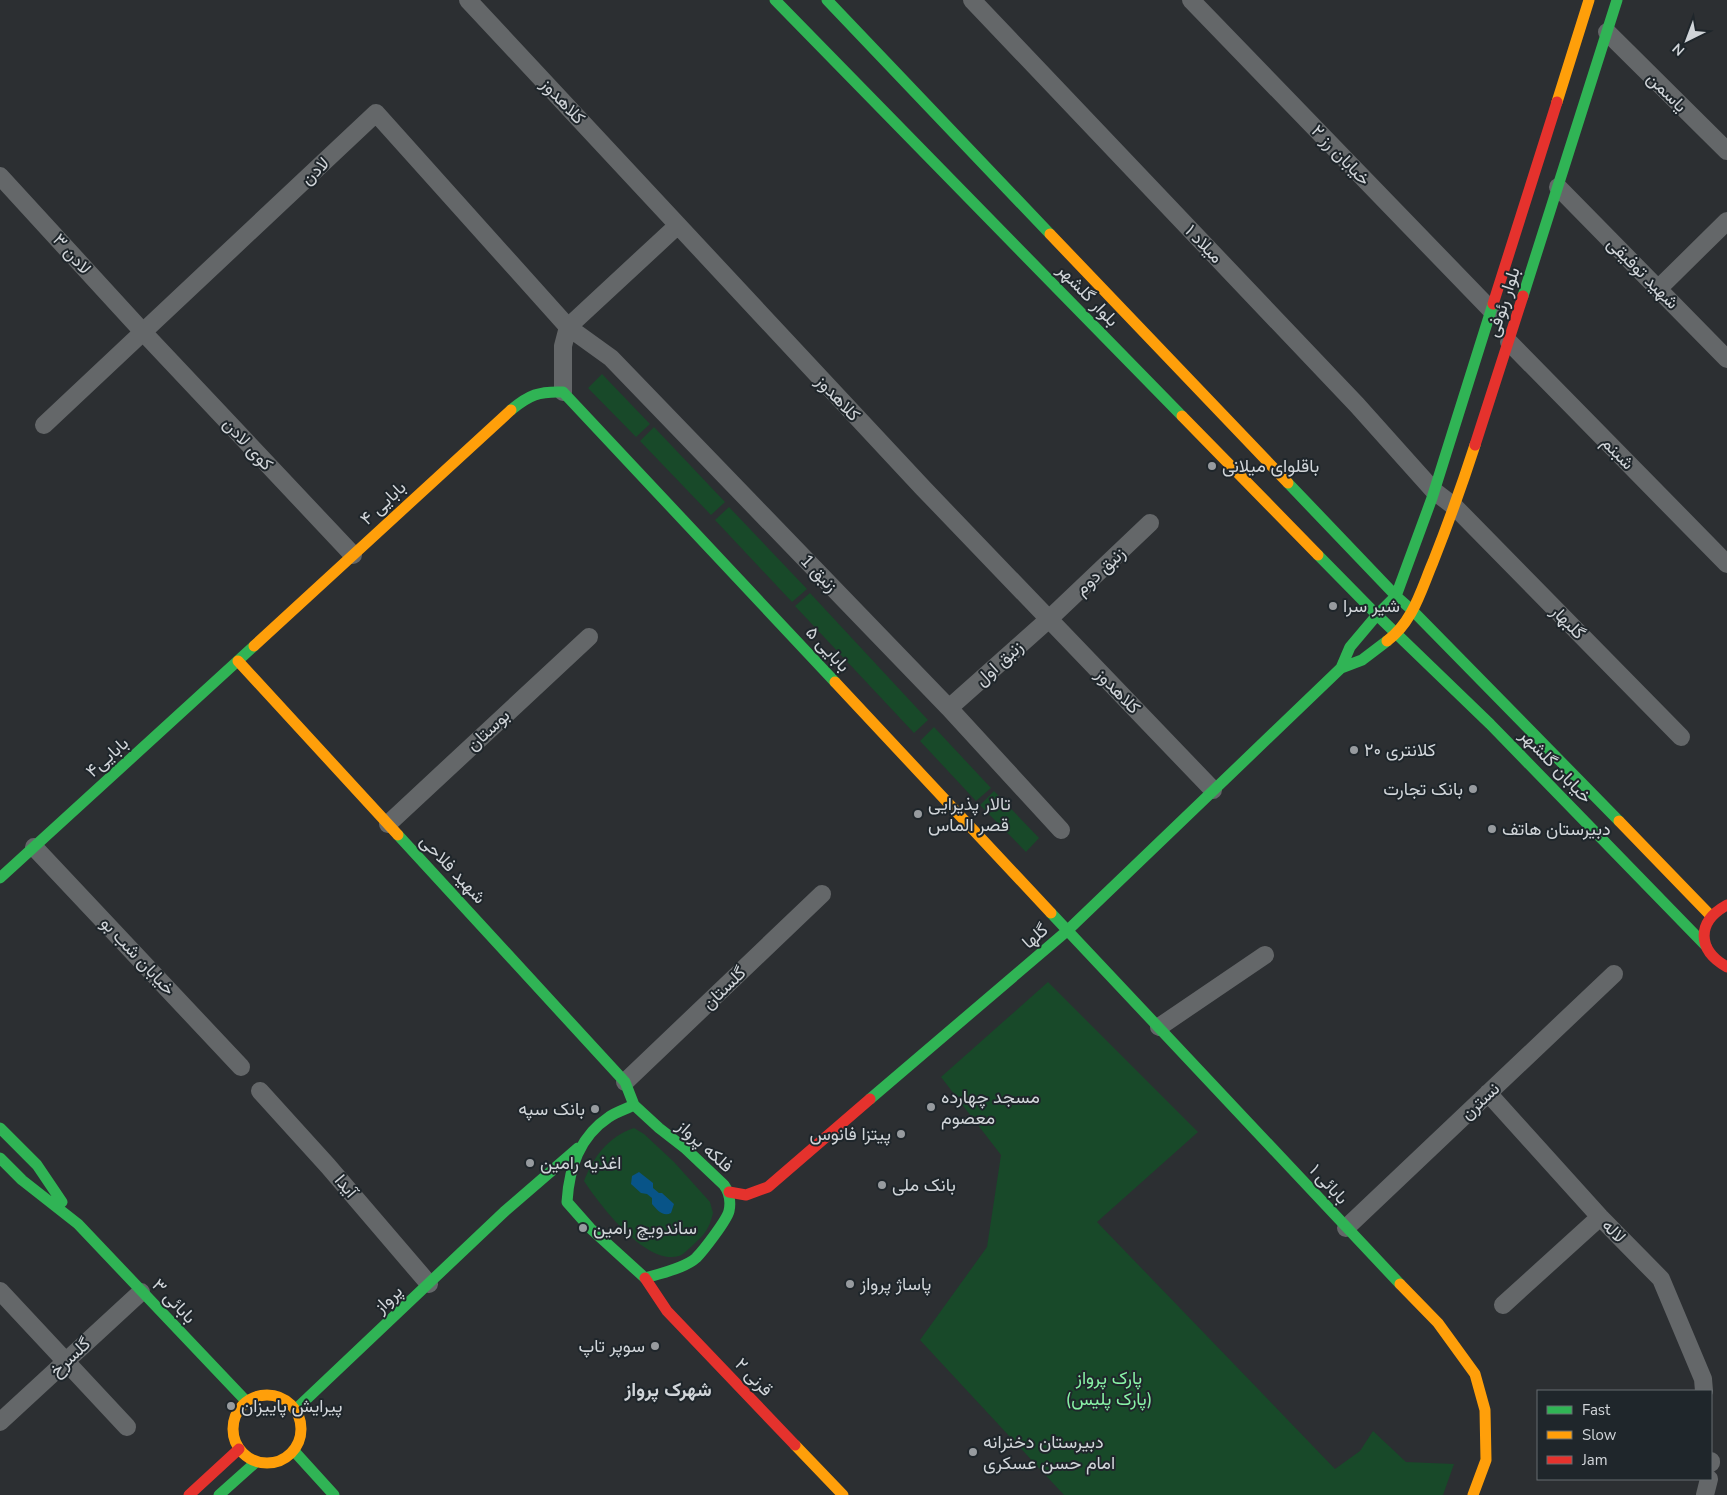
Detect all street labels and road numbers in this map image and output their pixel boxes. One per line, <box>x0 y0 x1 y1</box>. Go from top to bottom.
street label: یاسمن <box>1642 67 1692 117</box>
street label: کلاهدوز <box>535 72 591 129</box>
street label: خیابان رز ۲ <box>1306 119 1376 191</box>
street label: لادن <box>295 152 335 190</box>
street label: میلاد ۱ <box>1180 219 1228 269</box>
street label: لادن ۳ <box>47 228 97 280</box>
street label: شهید توفیقی <box>1602 232 1684 314</box>
street label: بلوار گلشهر <box>1051 258 1124 332</box>
street label: بلوار رئوفی <box>1480 264 1526 340</box>
street label: کلاهدوز <box>810 369 866 426</box>
street label: کوی لادن <box>217 412 279 476</box>
street label: شبنم <box>1596 431 1640 475</box>
street label: بابایی ۴ <box>355 476 411 530</box>
street label: زنبق دوم <box>1070 541 1130 601</box>
street label: زنبق 1 <box>795 549 843 597</box>
street label: گلبهار <box>1545 599 1591 645</box>
street label: ۵ بابایی <box>800 621 856 677</box>
street label: زنبق اول <box>970 635 1028 691</box>
street label: کلاهدوز <box>1090 662 1146 719</box>
street label: بوستان <box>461 704 515 756</box>
street label: خیابان گلشهر <box>1514 723 1598 808</box>
street label: بابایی۴ <box>80 731 134 783</box>
street label: شهید فلاحی <box>415 829 491 909</box>
street label: خیابان شب بو <box>95 912 181 1000</box>
street label: گلها <box>1017 918 1053 954</box>
street label: گلستان <box>697 961 751 1015</box>
street label: نسترن <box>1455 1077 1505 1125</box>
street label: فلکه پرواز <box>671 1114 738 1178</box>
street label: بابائی ۱ <box>1304 1159 1354 1209</box>
street label: آیدا <box>329 1169 364 1204</box>
street label: لاله <box>1597 1214 1631 1248</box>
street label: بابائی ۳ <box>147 1273 201 1329</box>
street label: پرواز <box>368 1280 408 1319</box>
street label: گلسرخ <box>44 1332 96 1382</box>
street label: قرنی ۲ <box>730 1353 778 1401</box>

